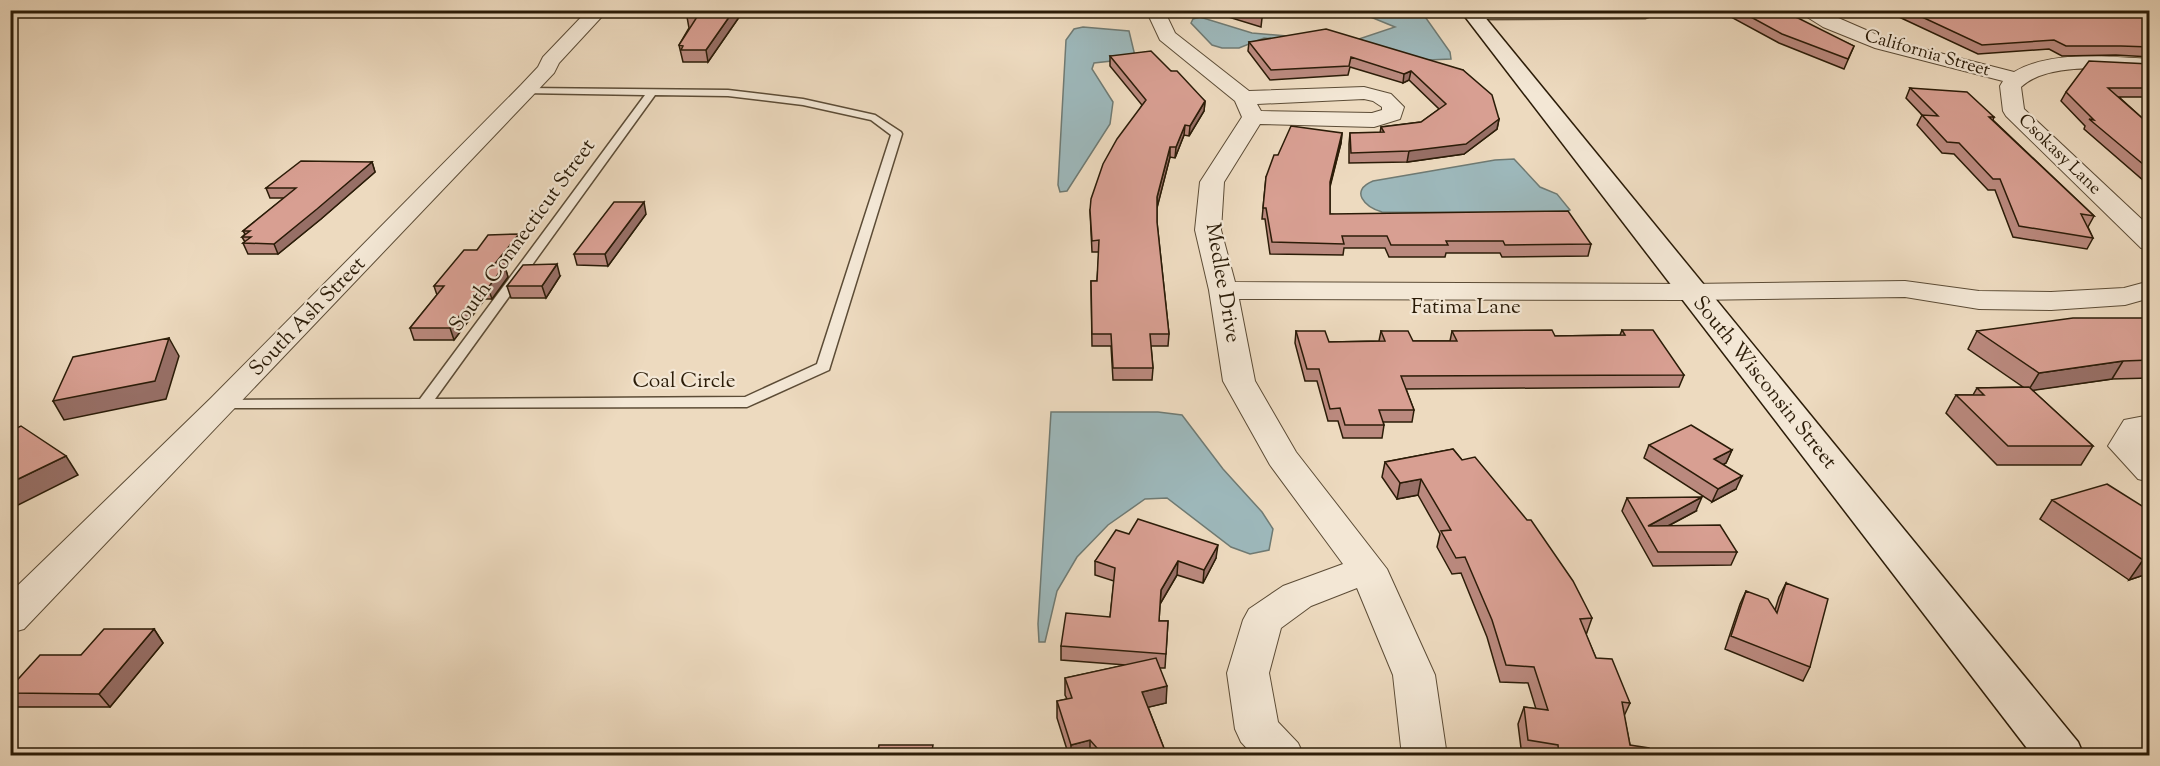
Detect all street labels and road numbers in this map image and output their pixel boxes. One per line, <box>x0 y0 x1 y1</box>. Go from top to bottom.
street label: California Street <box>1861 24 1993 84</box>
street label: Csokasy Lane <box>2011 108 2107 202</box>
street label: South Connecticut Street <box>443 133 603 339</box>
street label: Medlee Drive <box>1197 221 1247 345</box>
street label: South Ash Street <box>243 250 373 384</box>
street label: South Wisconsin Street <box>1685 290 1843 476</box>
street label: Fatima Lane <box>1411 293 1521 323</box>
street label: Coal Circle <box>632 367 736 397</box>

